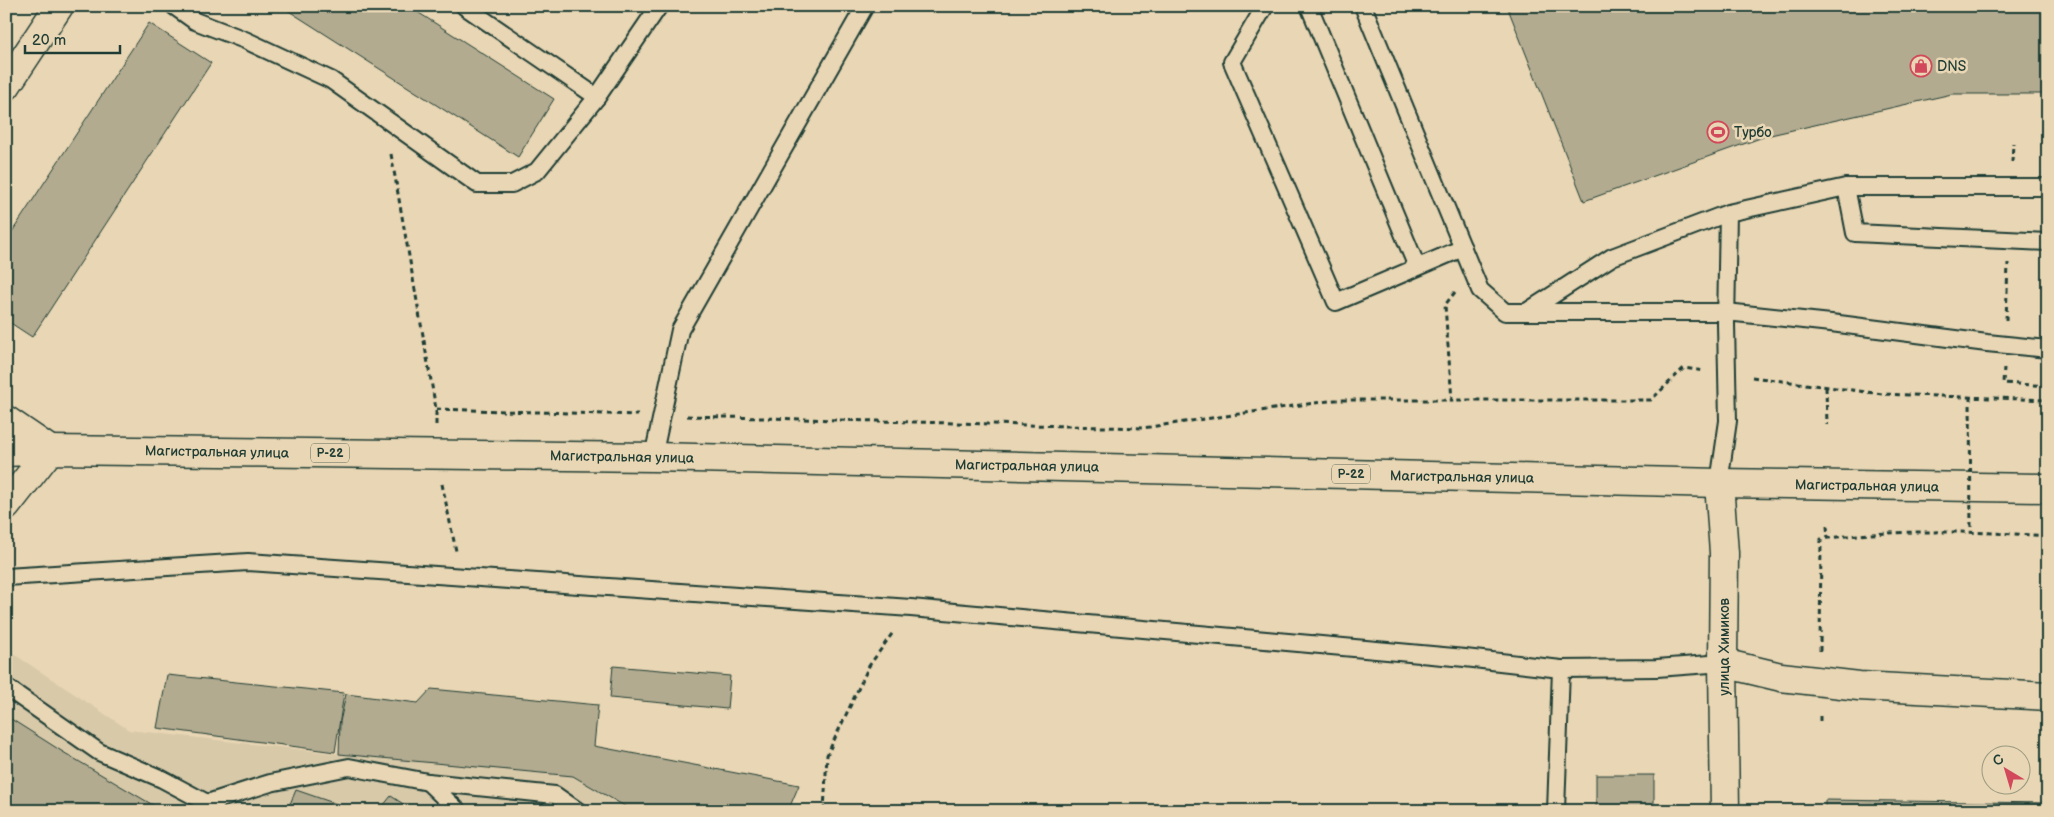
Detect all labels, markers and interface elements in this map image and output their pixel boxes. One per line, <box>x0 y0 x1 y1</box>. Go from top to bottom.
scale bar <box>25 22 120 54</box>
text: 20 m <box>32 31 66 50</box>
shop icon: DNS <box>1909 54 1933 78</box>
place label: DNS <box>1937 58 1966 75</box>
sports icon: Турбо <box>1706 120 1730 144</box>
place label: Турбо <box>1734 124 1771 141</box>
street label: Магистральная улица <box>145 442 290 462</box>
road number: Р-22 <box>311 443 349 462</box>
street label: Магистральная улица <box>550 447 695 467</box>
street label: Магистральная улица <box>955 456 1100 476</box>
road number: Р-22 <box>1332 464 1370 484</box>
street label: Магистральная улица <box>1390 467 1535 487</box>
street label: Магистральная улица <box>1795 476 1940 496</box>
street label: улица Химиков <box>1716 597 1733 696</box>
north arrow <box>1982 744 2032 794</box>
text: С <box>1989 750 2008 770</box>

